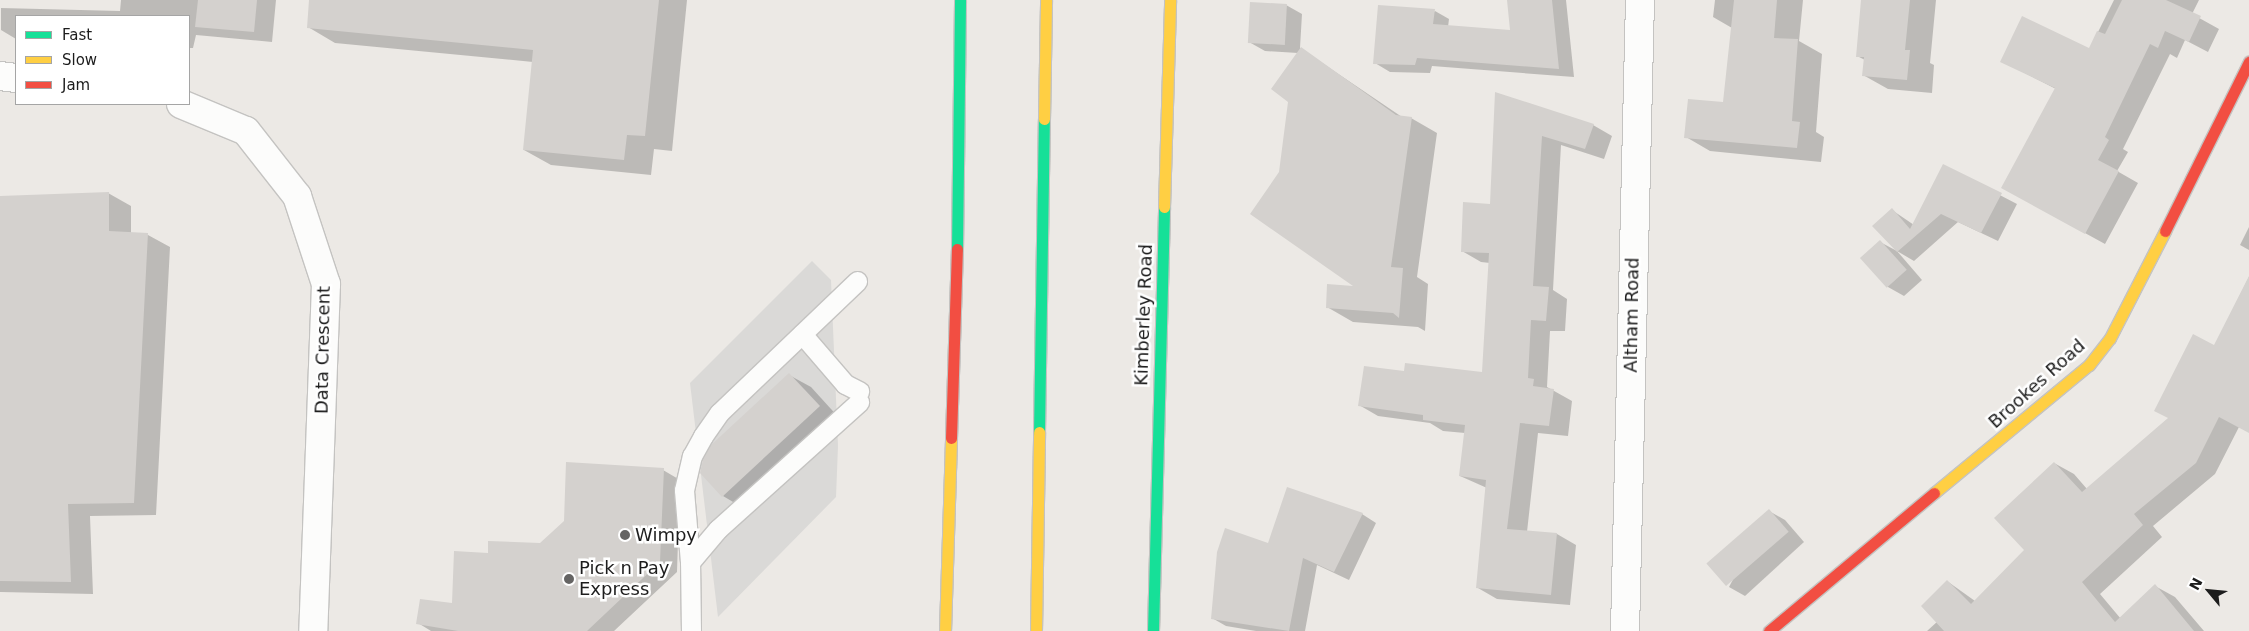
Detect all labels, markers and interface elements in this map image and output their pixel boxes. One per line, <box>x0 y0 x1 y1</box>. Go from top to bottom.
legend <box>15 15 190 105</box>
text: Fast <box>62 26 92 44</box>
text: Slow <box>62 51 97 69</box>
text: Jam <box>62 76 90 94</box>
street label: Kimberley Road <box>1131 244 1157 386</box>
street label: Altham Road <box>1620 257 1644 373</box>
street label: Data Crescent <box>311 286 335 414</box>
street label: Brookes Road <box>1984 335 2090 433</box>
place label: Wimpy <box>635 524 697 546</box>
marker: Wimpy <box>619 529 631 541</box>
place label: Pick n Pay Express <box>579 558 669 600</box>
north arrow <box>2184 566 2234 616</box>
marker: Pick n Pay Express <box>563 573 575 585</box>
text: N <box>2186 575 2206 593</box>

